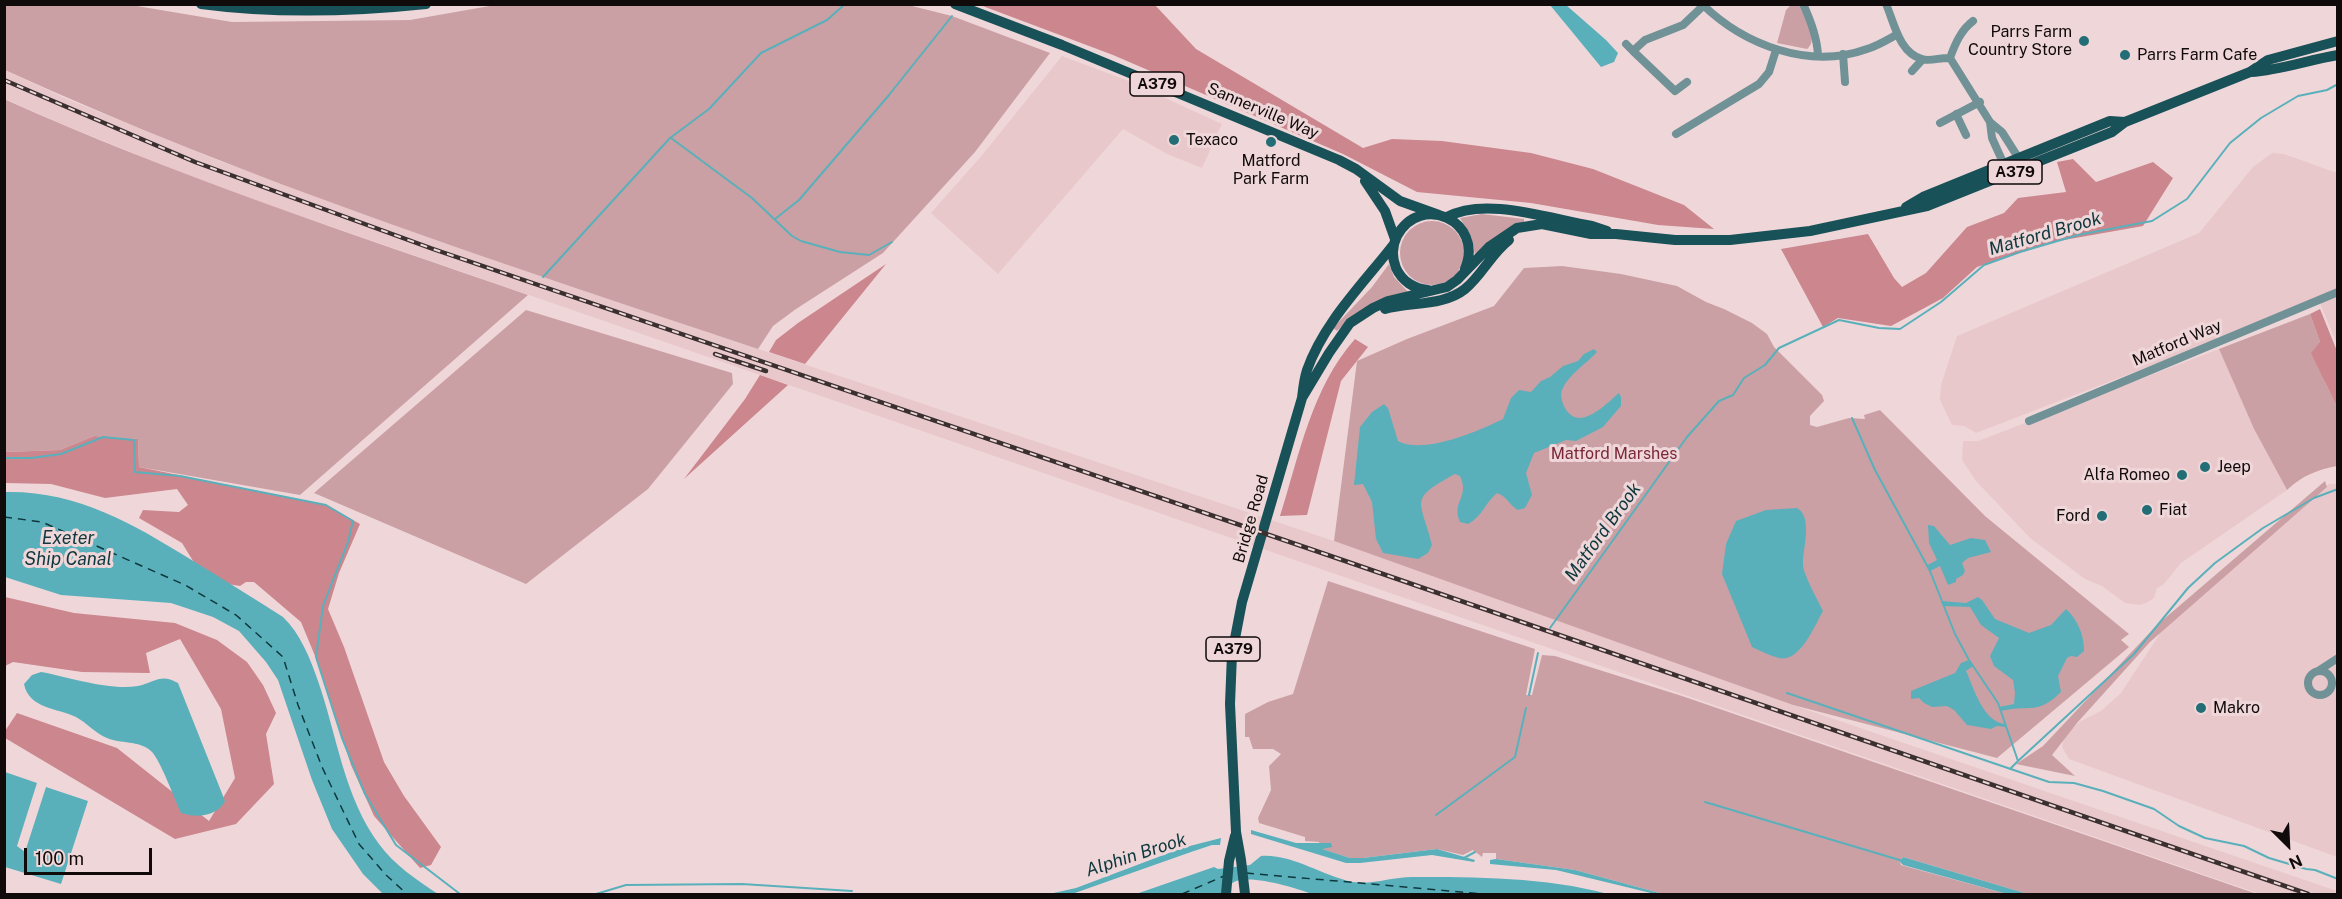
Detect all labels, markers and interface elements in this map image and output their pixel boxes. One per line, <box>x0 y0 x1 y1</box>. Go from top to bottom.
place label: Parrs Farm Country Store <box>1968 22 2072 60</box>
marker: Parrs Farm Country Store <box>2077 34 2091 48</box>
place label: Parrs Farm Cafe <box>2137 45 2257 65</box>
marker: Parrs Farm Cafe <box>2118 48 2132 62</box>
road number: A379 <box>1130 72 1184 96</box>
street label: Sannerville Way <box>1204 79 1322 143</box>
place label: Texaco <box>1186 130 1238 150</box>
marker: Texaco <box>1167 133 1181 147</box>
marker: Matford Park Farm <box>1264 135 1278 149</box>
place label: Matford Park Farm <box>1233 151 1309 189</box>
road number: A379 <box>1988 160 2042 184</box>
water label: Matford Brook <box>1986 208 2104 260</box>
street label: Matford Way <box>2130 316 2224 370</box>
park label: Matford Marshes <box>1551 444 1677 464</box>
place label: Jeep <box>2217 457 2251 477</box>
marker: Jeep <box>2198 460 2212 474</box>
place label: Alfa Romeo <box>2083 465 2170 485</box>
marker: Alfa Romeo <box>2175 468 2189 482</box>
street label: Bridge Road <box>1229 473 1273 565</box>
water label: Matford Brook <box>1560 479 1646 585</box>
place label: Fiat <box>2159 500 2187 520</box>
marker: Fiat <box>2140 503 2154 517</box>
place label: Ford <box>2056 506 2090 526</box>
marker: Ford <box>2095 509 2109 523</box>
water label: Exeter Ship Canal <box>24 527 112 570</box>
road number: A379 <box>1206 637 1260 661</box>
place label: Makro <box>2213 698 2260 718</box>
marker: Makro <box>2194 701 2208 715</box>
north arrow <box>2258 815 2318 875</box>
water label: Alphin Brook <box>1083 829 1189 881</box>
scale bar <box>27 836 154 874</box>
text: 100 m <box>35 848 84 869</box>
text: N <box>2286 851 2305 873</box>

